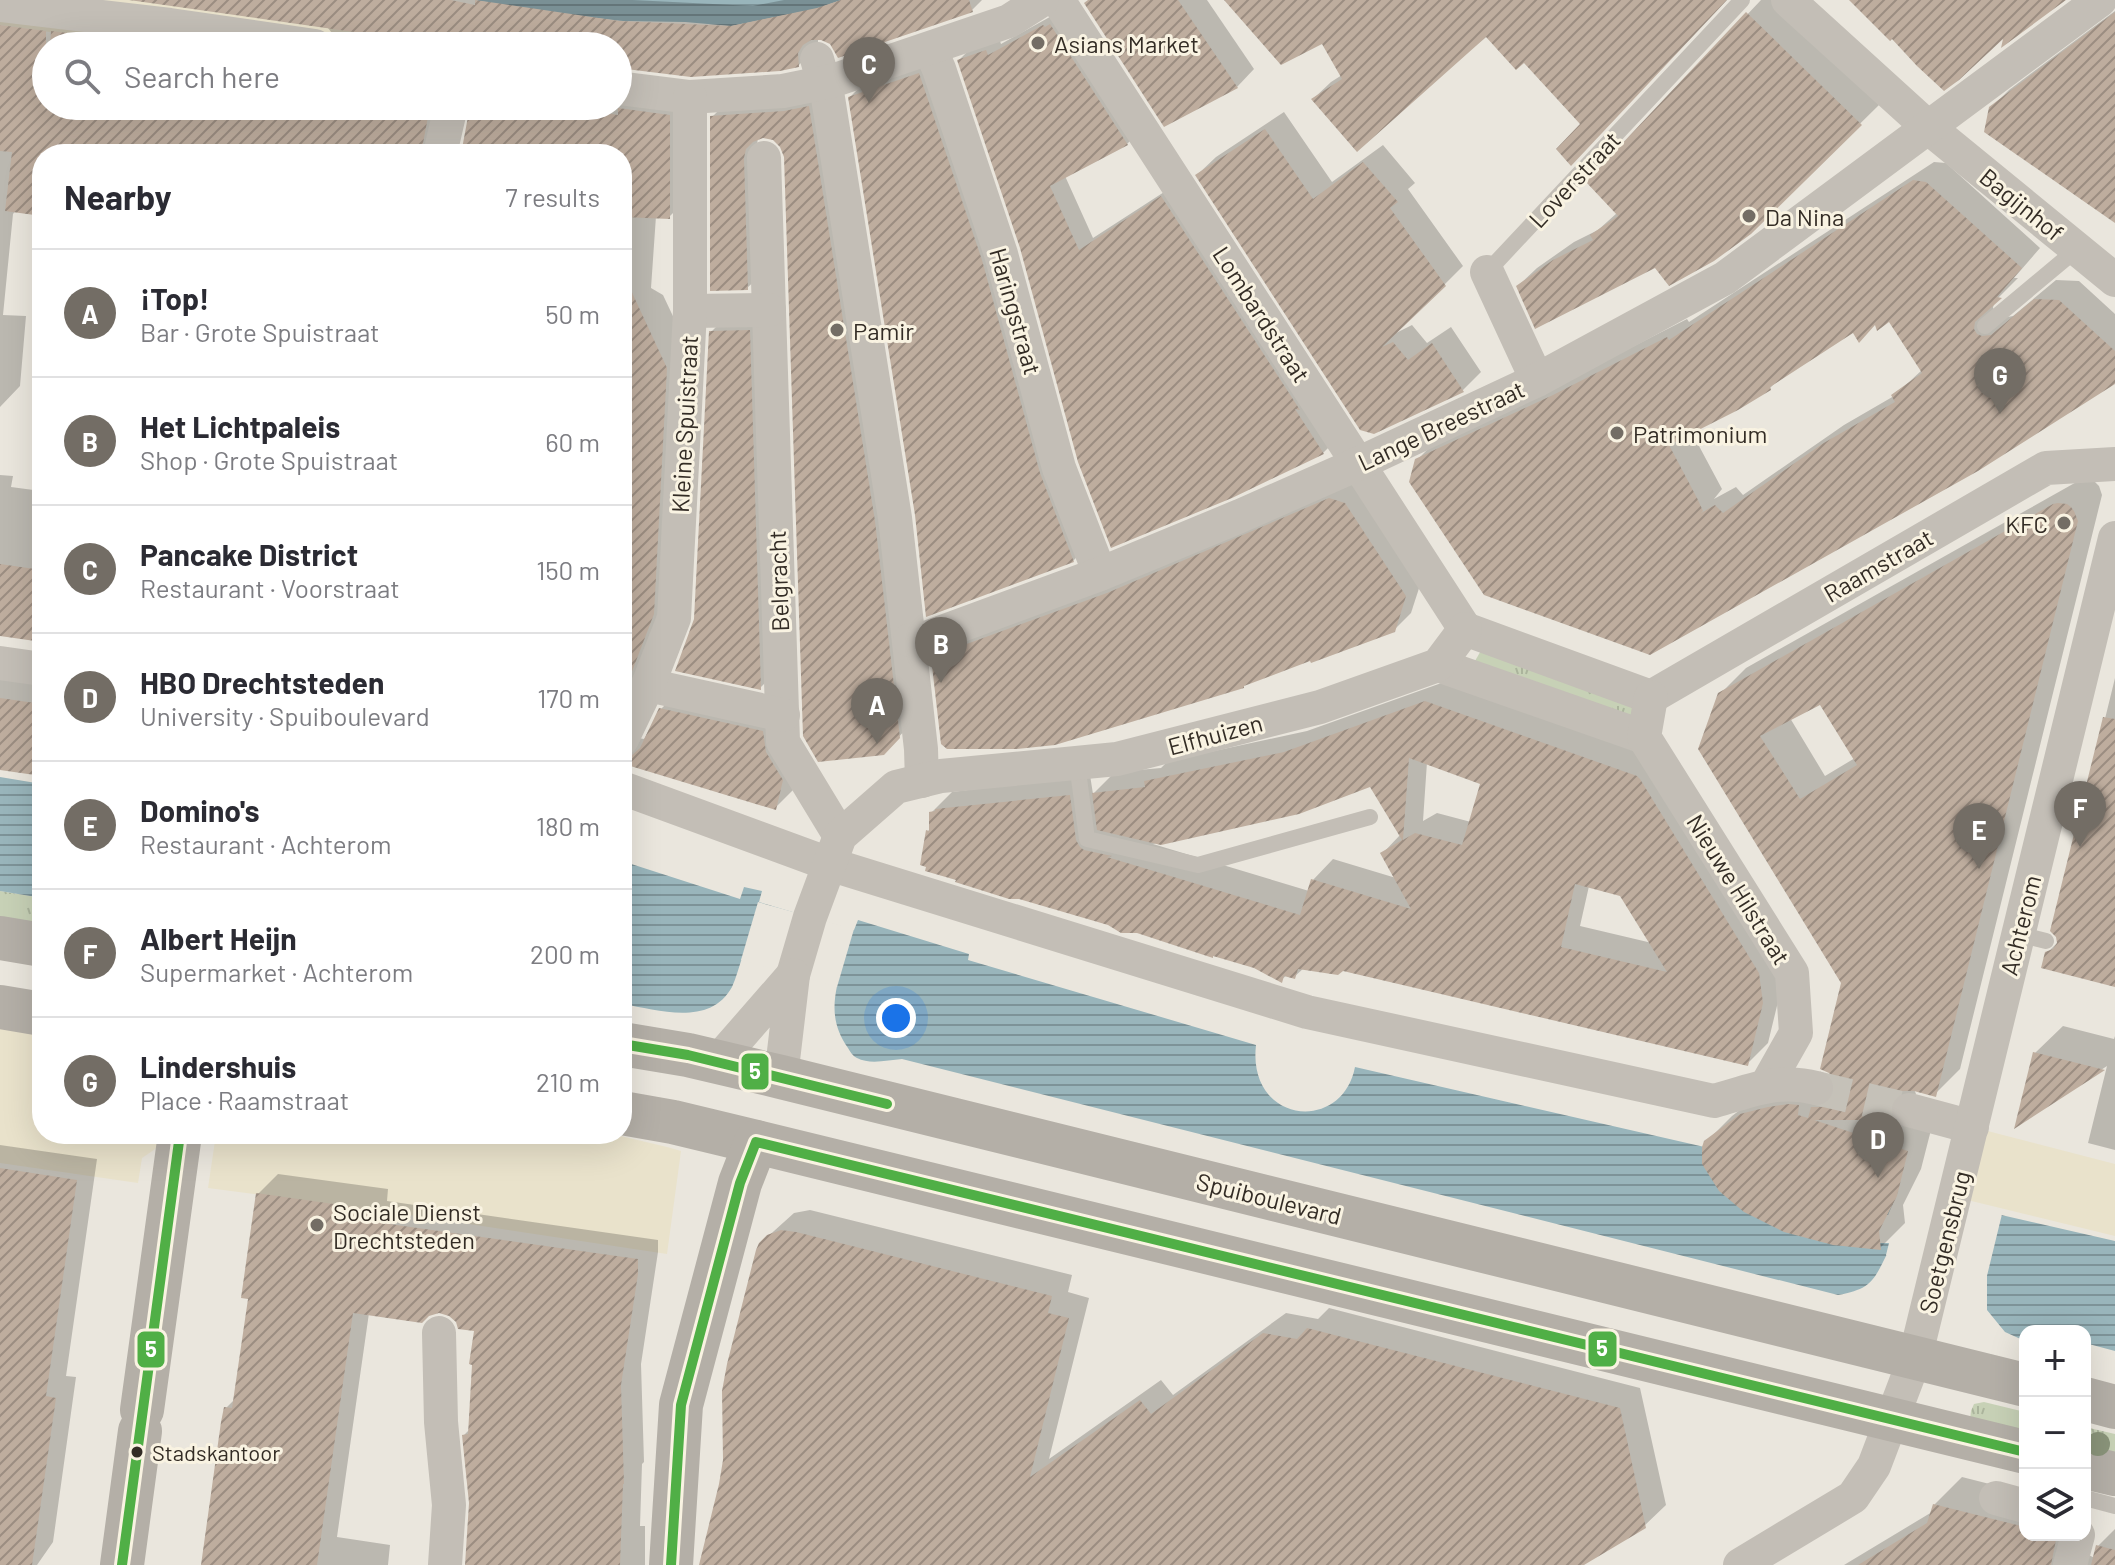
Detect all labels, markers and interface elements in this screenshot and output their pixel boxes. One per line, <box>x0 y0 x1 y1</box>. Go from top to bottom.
place label: Asians Market <box>1054 29 1199 58</box>
search box <box>32 32 632 120</box>
marker: Asians Market <box>1029 34 1047 52</box>
pin: C <box>843 37 895 103</box>
icon: search <box>60 54 104 98</box>
text: Search here <box>124 58 280 94</box>
street label: Loverstraat <box>1522 125 1626 233</box>
street label: Bagijnhof <box>1974 162 2070 246</box>
text: Nearby <box>64 176 172 217</box>
text: 7 results <box>505 181 600 212</box>
place label: Da Nina <box>1765 202 1844 231</box>
marker: Da Nina <box>1740 207 1758 225</box>
street label: Lombardstraat <box>1207 241 1317 387</box>
street label: Haringstraat <box>984 244 1048 378</box>
text: ¡Top! <box>140 280 209 316</box>
text: A <box>81 298 99 329</box>
text: 50 m <box>545 298 600 329</box>
text: Bar · Grote Spuistraat <box>140 316 380 347</box>
place label: Pamir <box>853 316 914 345</box>
marker: Pamir <box>828 321 846 339</box>
street label: Kleine Spuistraat <box>665 334 703 514</box>
pin: G <box>1974 348 2026 414</box>
street label: Lange Breestraat <box>1353 374 1529 476</box>
text: Het Lichtpaleis <box>140 408 340 444</box>
place label: Patrimonium <box>1633 419 1767 448</box>
marker: Patrimonium <box>1608 424 1626 442</box>
text: B <box>82 426 98 457</box>
text: 60 m <box>545 426 600 457</box>
text: Shop · Grote Spuistraat <box>140 444 398 475</box>
place label: KFC <box>2005 509 2048 538</box>
marker: KFC <box>2055 514 2073 532</box>
street label: Raamstraat <box>1818 522 1938 608</box>
street label: Belgracht <box>762 530 794 632</box>
text: Pancake District <box>140 536 358 572</box>
text: C <box>82 554 98 585</box>
text: 150 m <box>536 554 600 585</box>
text: Restaurant · Voorstraat <box>140 572 400 603</box>
pin: B <box>915 617 967 683</box>
text: HBO Drechtsteden <box>140 664 384 700</box>
pin: A <box>851 678 903 744</box>
text: D <box>82 682 98 713</box>
text: 170 m <box>537 682 600 713</box>
text: University · Spuiboulevard <box>140 700 430 731</box>
street label: Elfhuizen <box>1164 707 1266 761</box>
pin: F <box>2054 781 2106 847</box>
text: Domino's <box>140 792 260 828</box>
pin: E <box>1953 803 2005 869</box>
street label: Nieuwe Hilstraat <box>1681 808 1797 970</box>
text: E <box>82 810 98 841</box>
text: 180 m <box>536 810 600 841</box>
text: Restaurant · Achterom <box>140 828 392 859</box>
street label: Achterom <box>1994 872 2046 978</box>
text: Albert Heijn <box>140 920 297 956</box>
text: F <box>83 938 97 969</box>
text: 200 m <box>530 938 600 969</box>
text: Supermarket · Achterom <box>140 956 413 987</box>
your location <box>876 998 916 1038</box>
text: Lindershuis <box>140 1048 296 1084</box>
line badge: 5 <box>740 1052 770 1091</box>
text: 5 <box>749 1057 761 1083</box>
text: G <box>82 1066 98 1097</box>
text: 210 m <box>536 1066 600 1097</box>
text: Place · Raamstraat <box>140 1084 349 1115</box>
pin: D <box>1852 1112 1904 1178</box>
street label: Spuiboulevard <box>1194 1166 1344 1230</box>
street label: Soetgensbrug <box>1912 1168 1976 1316</box>
place label: Sociale Dienst Drechtsteden <box>333 1197 481 1254</box>
marker: Sociale Dienst Drechtsteden <box>308 1216 326 1234</box>
map controls <box>2019 1325 2091 1541</box>
button: + <box>2019 1325 2091 1397</box>
line badge: 5 <box>136 1330 166 1369</box>
line badge: 5 <box>1587 1330 1618 1368</box>
text: 5 <box>1596 1334 1608 1360</box>
text: 5 <box>145 1335 157 1361</box>
button: − <box>2019 1397 2091 1469</box>
place label: Stadskantoor <box>152 1439 280 1465</box>
marker: Stadskantoor <box>129 1444 145 1460</box>
button: layers <box>2019 1469 2091 1541</box>

